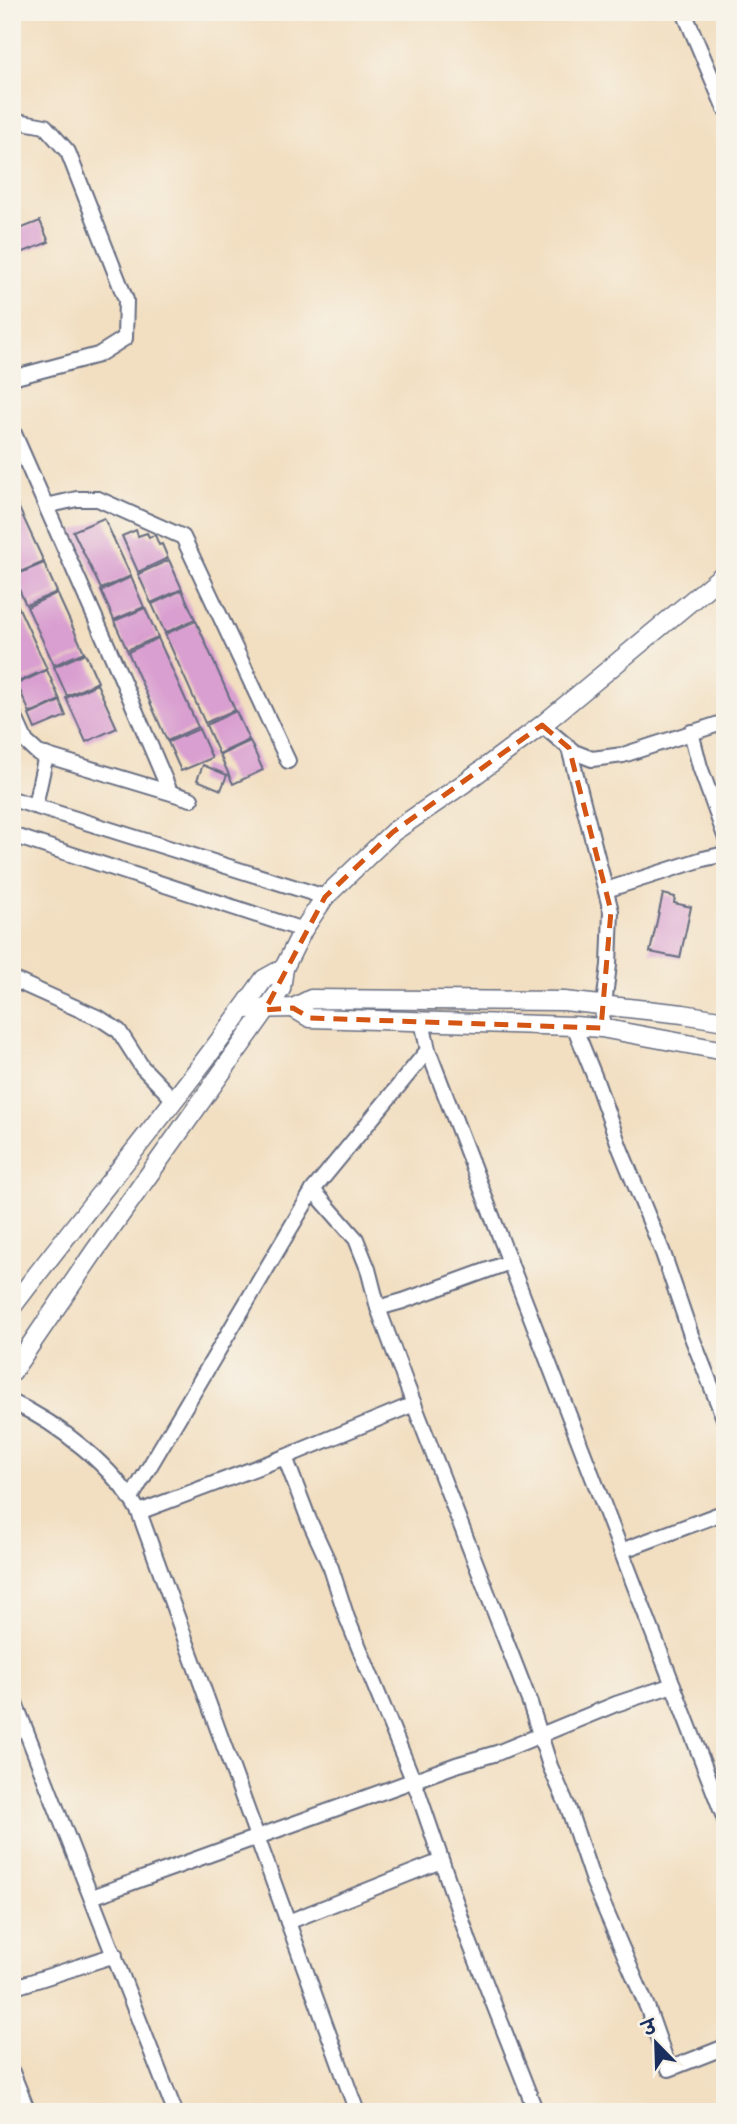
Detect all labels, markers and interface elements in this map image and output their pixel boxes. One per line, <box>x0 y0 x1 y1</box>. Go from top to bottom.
north arrow <box>622 2008 692 2078</box>
text: उ <box>635 2009 664 2046</box>

